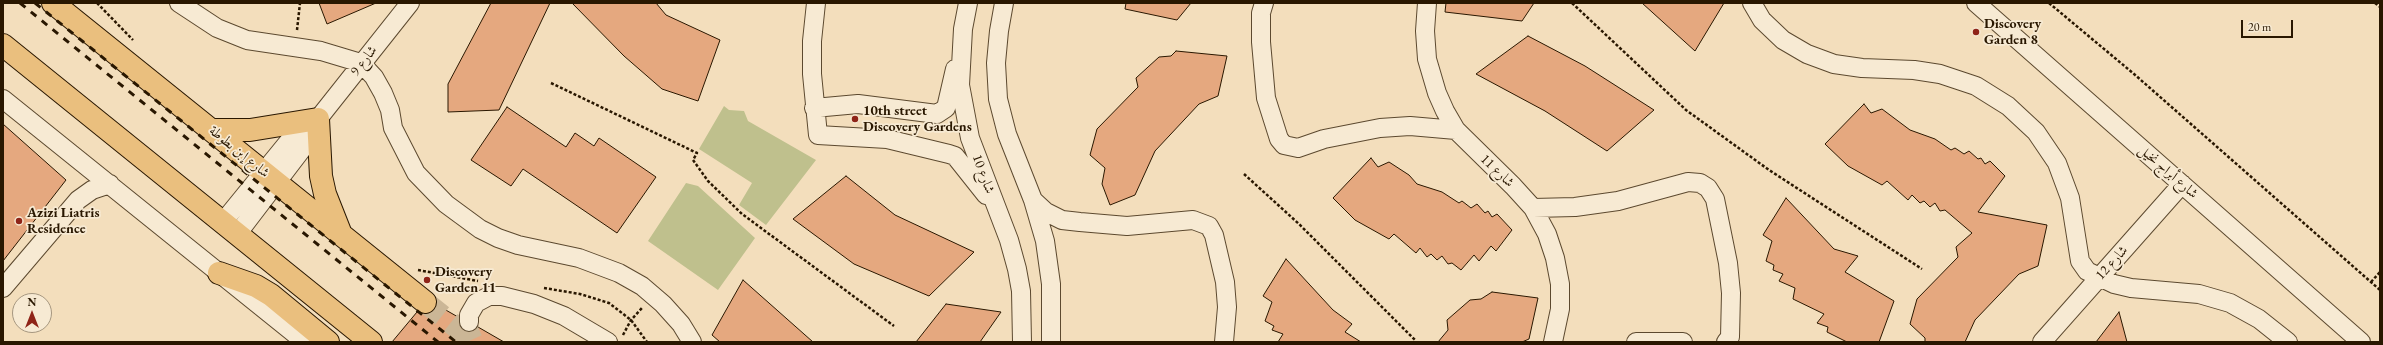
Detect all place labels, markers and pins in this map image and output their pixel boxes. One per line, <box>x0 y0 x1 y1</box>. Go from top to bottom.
place label: Discovery Garden 8 <box>1984 16 2041 48</box>
marker: Discovery Garden 8 <box>1971 27 1981 37</box>
place label: 10th street Discovery Gardens <box>863 103 972 136</box>
marker: 10th street Discovery Gardens <box>850 114 860 124</box>
place label: Azizi Liatris Residence <box>27 205 100 238</box>
marker: Azizi Liatris Residence <box>14 216 24 226</box>
place label: Discovery Garden 11 <box>435 264 496 296</box>
marker: Discovery Garden 11 <box>422 275 432 285</box>

